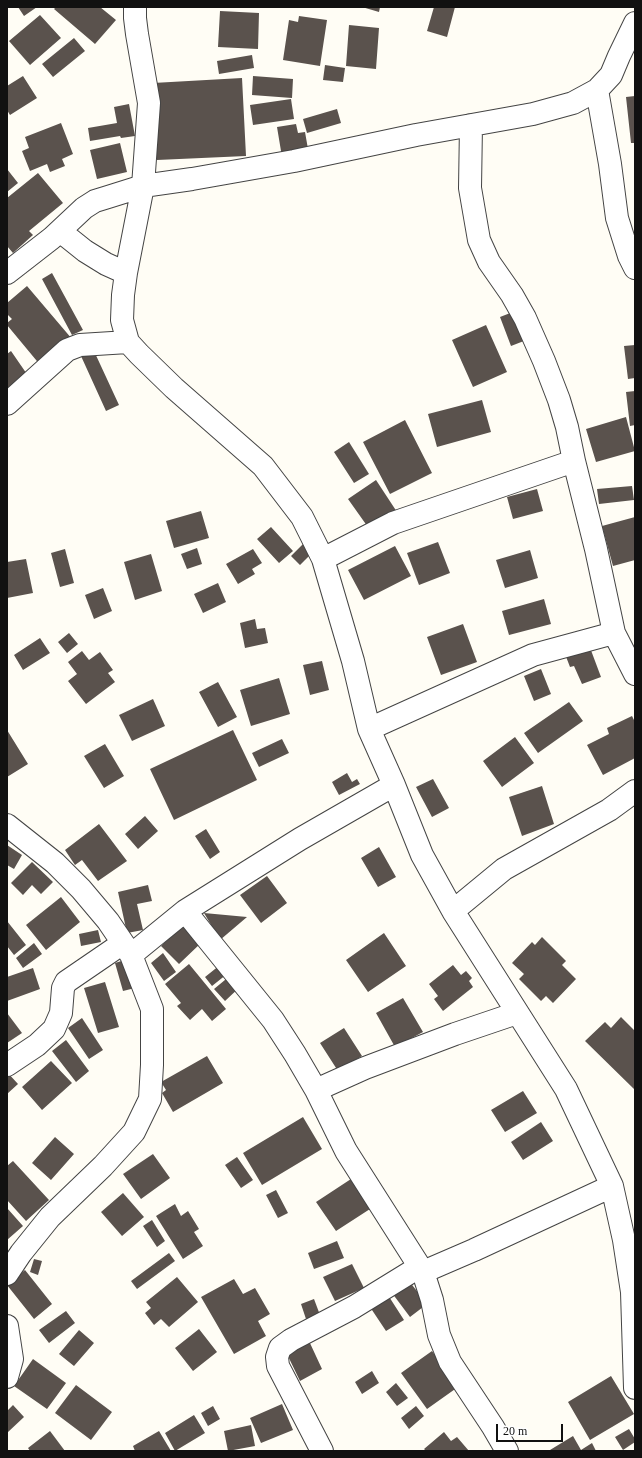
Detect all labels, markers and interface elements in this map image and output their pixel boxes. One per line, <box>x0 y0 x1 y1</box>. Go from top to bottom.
scale bar <box>498 1416 565 1442</box>
text: 20 m <box>503 1424 527 1438</box>

